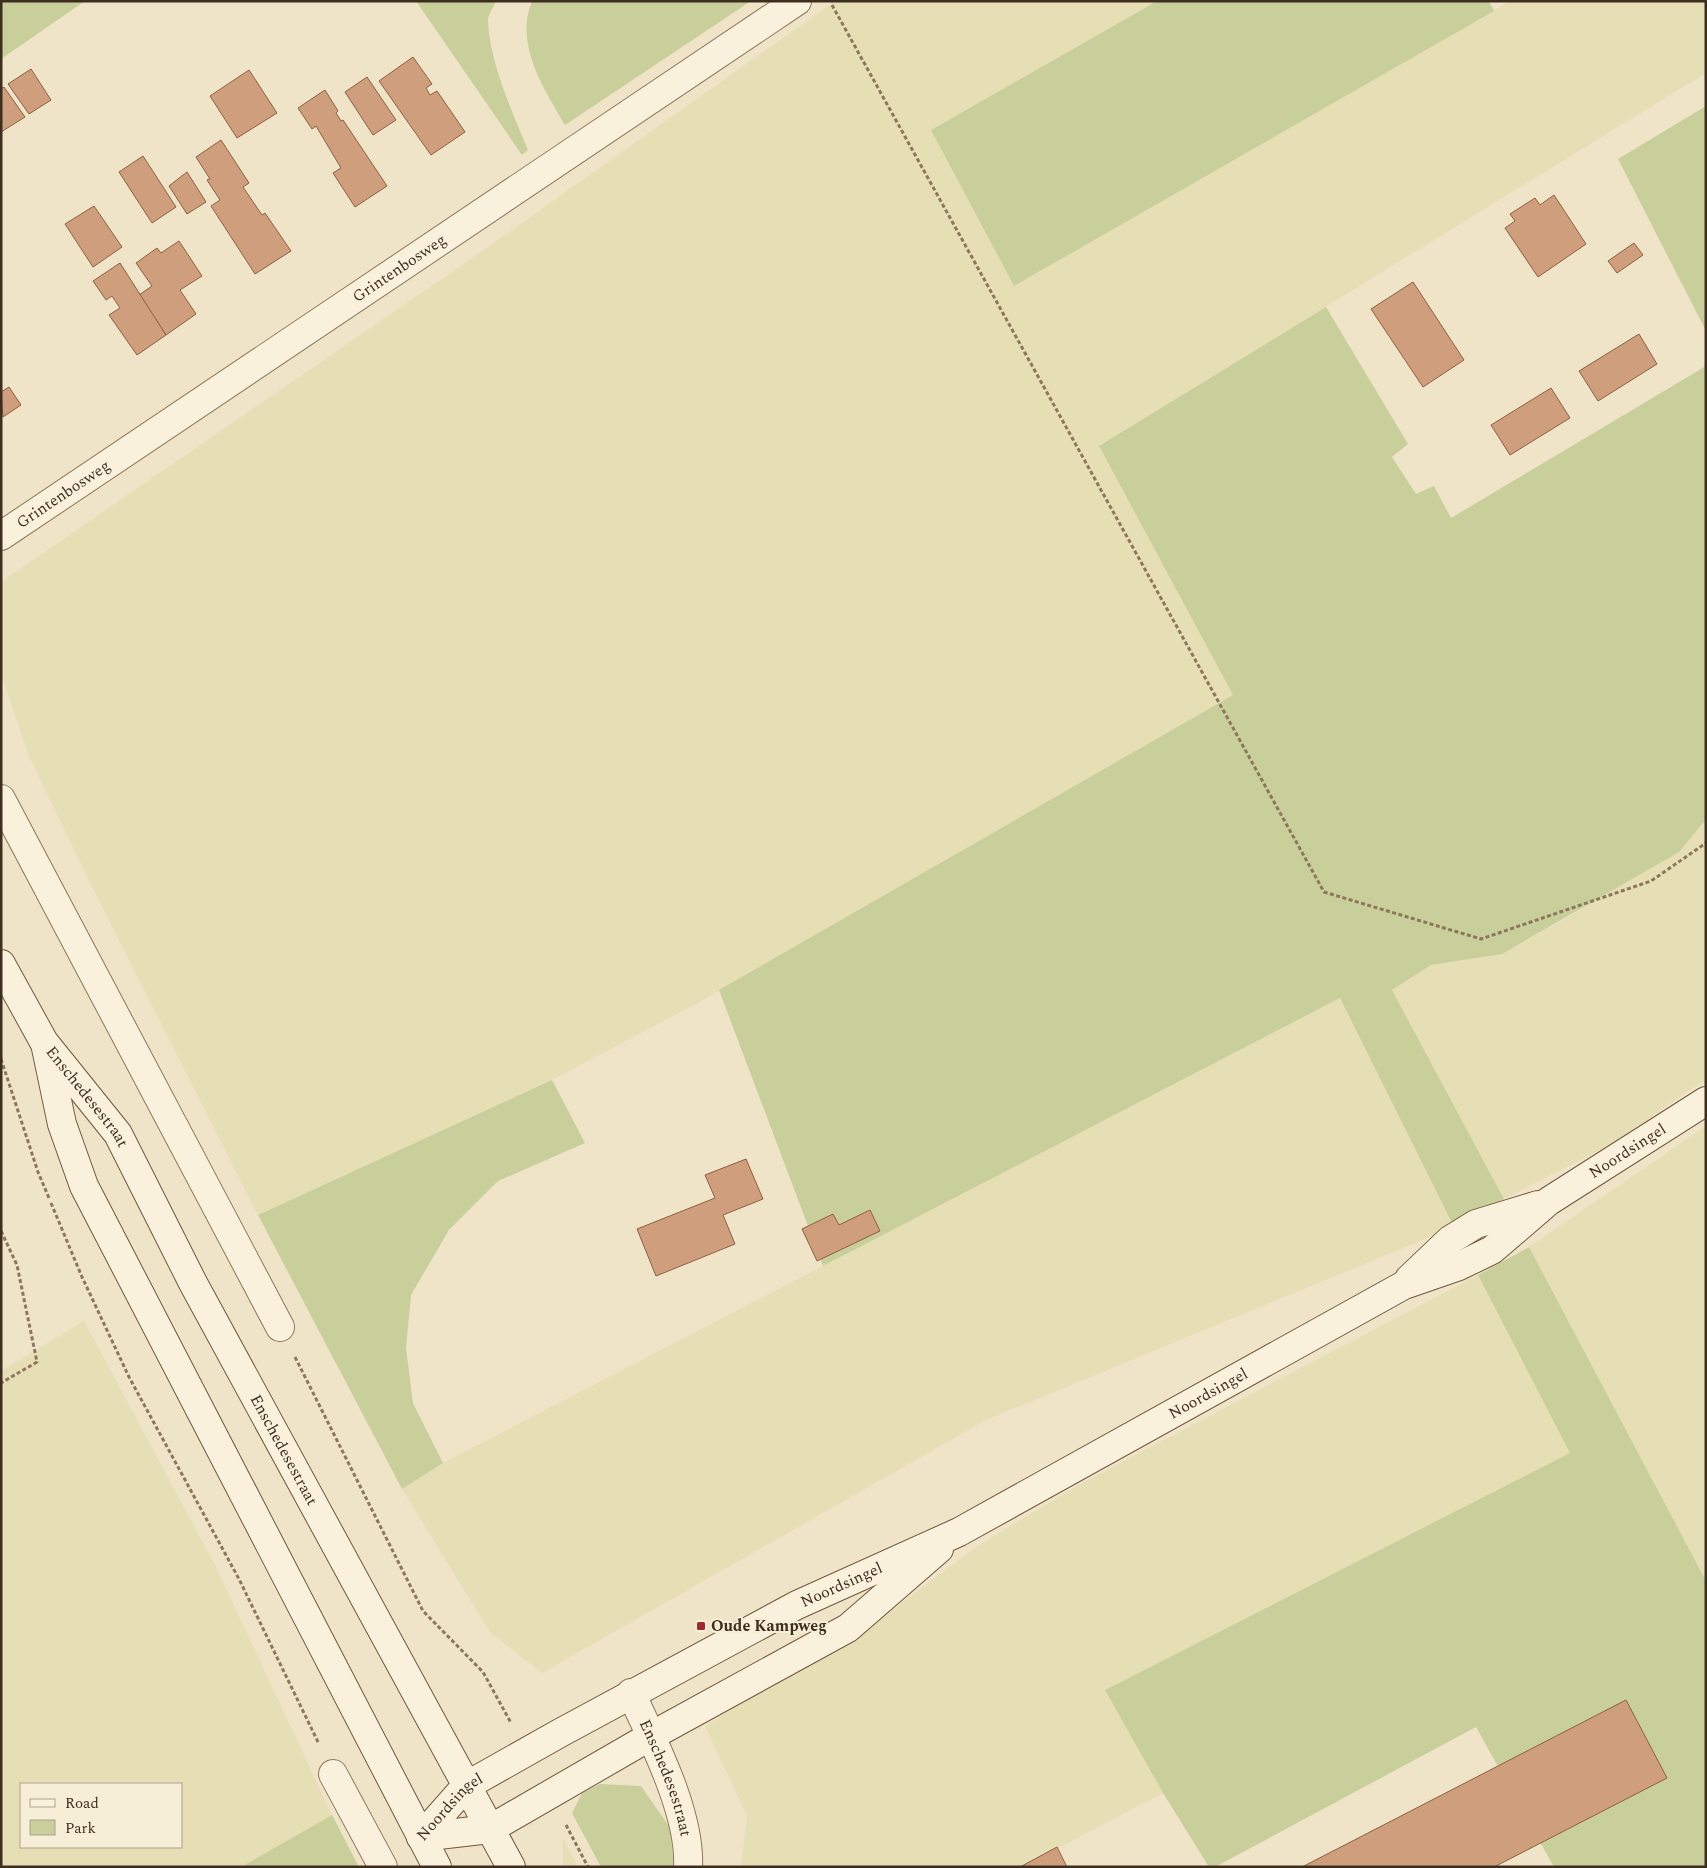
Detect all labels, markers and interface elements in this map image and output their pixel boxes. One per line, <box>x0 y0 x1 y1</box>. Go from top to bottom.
street label: Grintenbosweg <box>348 228 451 309</box>
street label: Grintenbosweg <box>11 454 115 534</box>
street label: Enschedesestraat <box>40 1041 135 1152</box>
street label: Noordsingel <box>1584 1117 1671 1185</box>
street label: Noordsingel <box>1164 1362 1252 1425</box>
street label: Enschedesestraat <box>244 1390 324 1510</box>
street label: Noordsingel <box>797 1556 886 1614</box>
place label: Oude Kampweg <box>711 1614 827 1638</box>
marker: Oude Kampweg <box>695 1620 707 1632</box>
street label: Enschedesestraat <box>633 1715 698 1839</box>
street label: Noordsingel <box>411 1767 487 1846</box>
legend <box>20 1783 182 1848</box>
text: Road <box>65 1792 99 1815</box>
text: Park <box>65 1817 96 1840</box>

